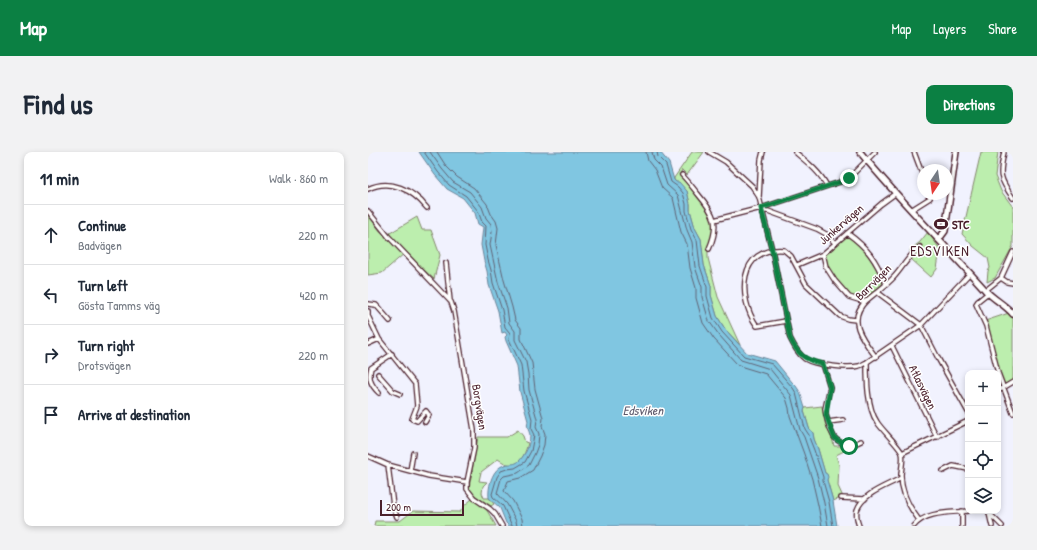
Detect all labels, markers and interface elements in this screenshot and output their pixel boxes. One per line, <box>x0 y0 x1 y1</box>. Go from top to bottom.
text: Map <box>20 15 47 41</box>
text: Map <box>891 19 911 38</box>
text: Layers <box>933 19 966 38</box>
text: Share <box>988 19 1017 38</box>
text: Find us <box>24 85 93 123</box>
button: Directions <box>926 85 1013 124</box>
north arrow <box>917 164 953 200</box>
text: 11 min <box>40 167 79 190</box>
text: Walk · 860 m <box>269 169 328 187</box>
route end <box>840 169 858 187</box>
street label: Junkervägen <box>815 200 867 248</box>
text: Continue <box>78 215 126 236</box>
sports icon: STC <box>933 216 949 232</box>
place label: STC <box>952 216 970 233</box>
icon: ahead <box>40 224 62 246</box>
text: 220 m <box>298 226 328 244</box>
text: Badvägen <box>78 236 122 254</box>
district label: EDSVIKEN <box>910 241 970 260</box>
street label: Barrvägen <box>851 260 895 304</box>
text: Turn left <box>78 275 128 296</box>
icon: left <box>40 284 62 306</box>
text: 420 m <box>299 286 328 304</box>
text: Gösta Tamms väg <box>78 296 160 314</box>
text: Turn right <box>78 335 134 356</box>
icon: right <box>40 344 62 366</box>
text: 220 m <box>298 346 328 364</box>
text: Drotsvägen <box>78 356 131 374</box>
street label: Atlasvägen <box>905 362 941 412</box>
map controls <box>965 370 1001 514</box>
button: + <box>965 370 1001 406</box>
street label: Borgvägen <box>468 383 492 431</box>
water label: Edsviken <box>623 401 664 419</box>
icon: arrive <box>40 404 62 426</box>
text: Arrive at destination <box>78 404 190 425</box>
button: − <box>965 406 1001 442</box>
route start <box>840 437 858 455</box>
button: locate <box>965 442 1001 478</box>
button: layers <box>965 478 1001 514</box>
scale bar <box>380 498 464 517</box>
text: 200 m <box>386 500 411 514</box>

